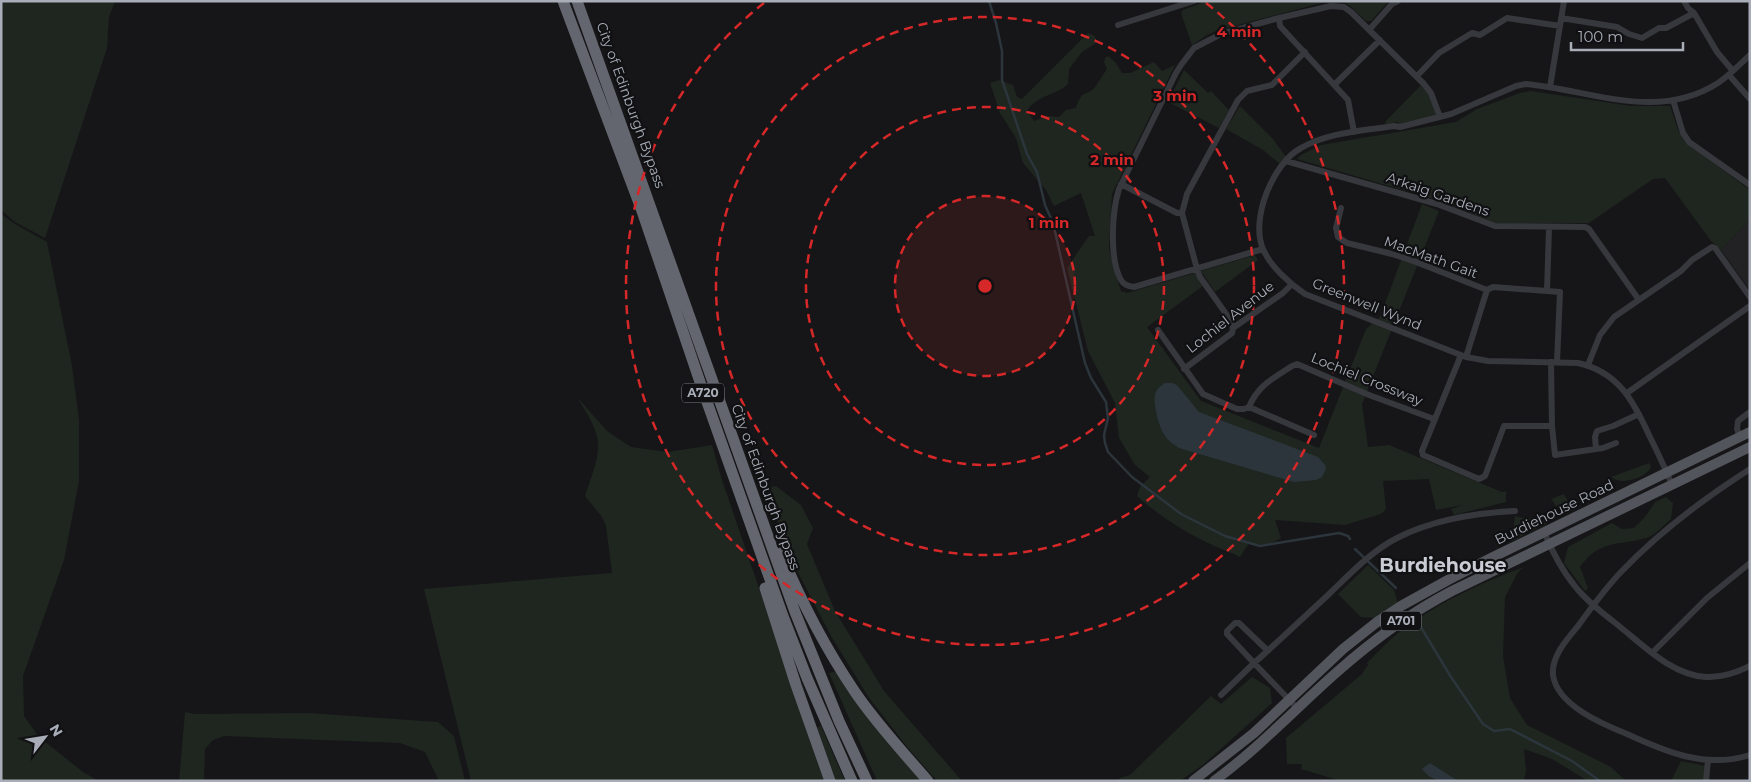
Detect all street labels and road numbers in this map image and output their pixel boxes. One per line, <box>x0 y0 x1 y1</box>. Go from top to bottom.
street label: City of Edinburgh Bypass <box>592 19 670 191</box>
street label: Arkaig Gardens <box>1384 168 1492 220</box>
street label: MacMath Gait <box>1382 232 1481 282</box>
street label: Greenwell Wynd <box>1310 274 1424 334</box>
street label: Lochiel Avenue <box>1182 277 1278 357</box>
street label: Lochiel Crossway <box>1308 348 1426 410</box>
road number: A720 <box>682 383 724 402</box>
street label: City of Edinburgh Bypass <box>727 401 805 573</box>
street label: Burdiehouse Road <box>1491 475 1617 549</box>
road number: A701 <box>1381 612 1421 630</box>

